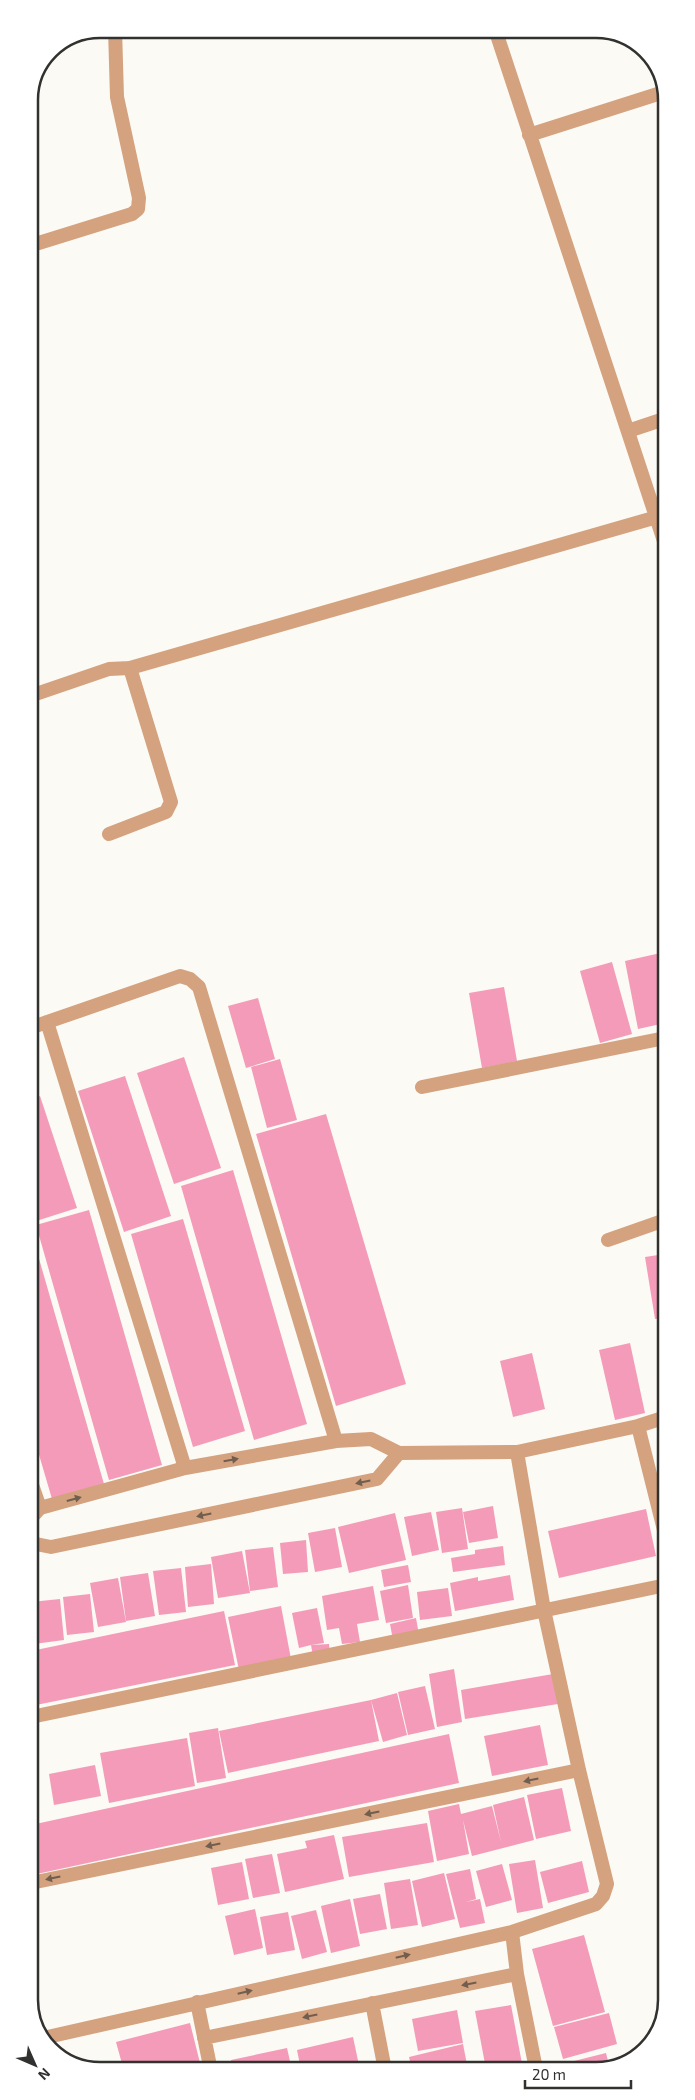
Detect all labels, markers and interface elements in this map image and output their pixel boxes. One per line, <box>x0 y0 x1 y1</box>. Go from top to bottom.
one-way arrow <box>224 1455 240 1463</box>
one-way arrow <box>354 1478 370 1486</box>
one-way arrow <box>66 1494 81 1502</box>
one-way arrow <box>196 1511 211 1519</box>
one-way arrow <box>523 1776 538 1784</box>
one-way arrow <box>363 1809 379 1817</box>
one-way arrow <box>204 1842 220 1850</box>
one-way arrow <box>46 1874 61 1882</box>
one-way arrow <box>396 1952 411 1960</box>
one-way arrow <box>460 1980 476 1988</box>
one-way arrow <box>237 1988 252 1996</box>
one-way arrow <box>302 2012 317 2020</box>
north arrow <box>10 2040 60 2090</box>
scale bar <box>525 2058 631 2090</box>
text: N <box>35 2065 54 2084</box>
text: 20 m <box>532 2065 566 2083</box>

